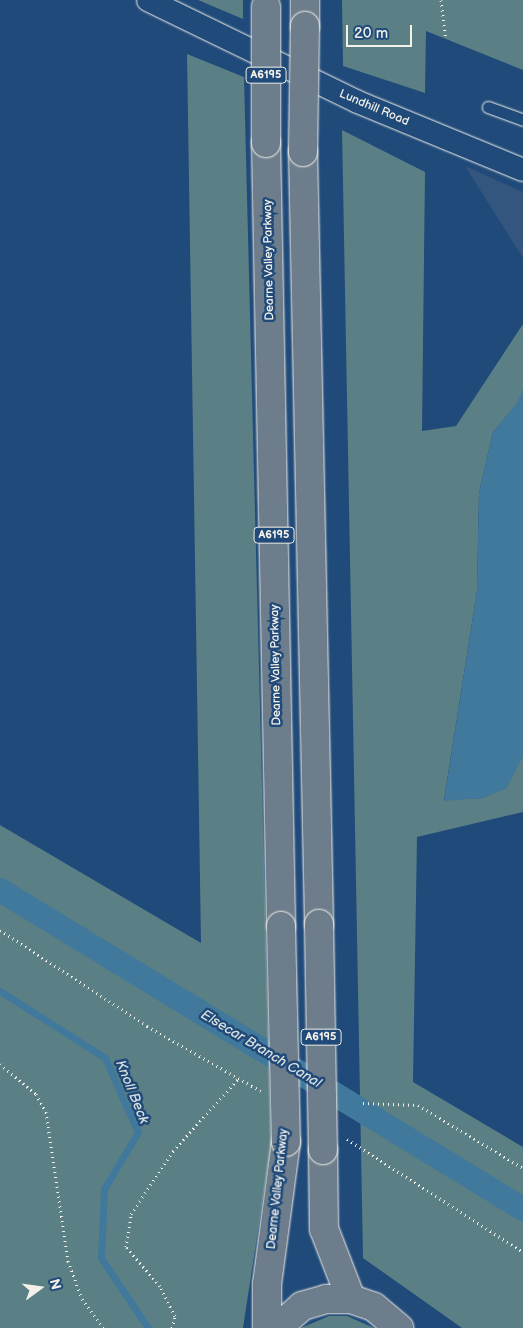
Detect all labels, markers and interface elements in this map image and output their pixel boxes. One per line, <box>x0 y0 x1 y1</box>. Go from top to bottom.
scale bar <box>348 15 414 47</box>
text: 20 m <box>354 24 388 43</box>
road number: A6195 <box>245 66 287 84</box>
street label: Lundhill Road <box>337 87 411 129</box>
street label: Dearne Valley Parkway <box>261 199 277 321</box>
road number: A6195 <box>253 526 295 544</box>
street label: Dearne Valley Parkway <box>268 604 284 726</box>
water label: Elsecar Branch Canal <box>198 1006 324 1092</box>
road number: A6195 <box>300 1028 342 1046</box>
water label: Knoll Beck <box>112 1058 152 1126</box>
street label: Dearne Valley Parkway <box>264 1127 292 1251</box>
north arrow <box>15 1263 65 1313</box>
text: N <box>46 1277 65 1291</box>

